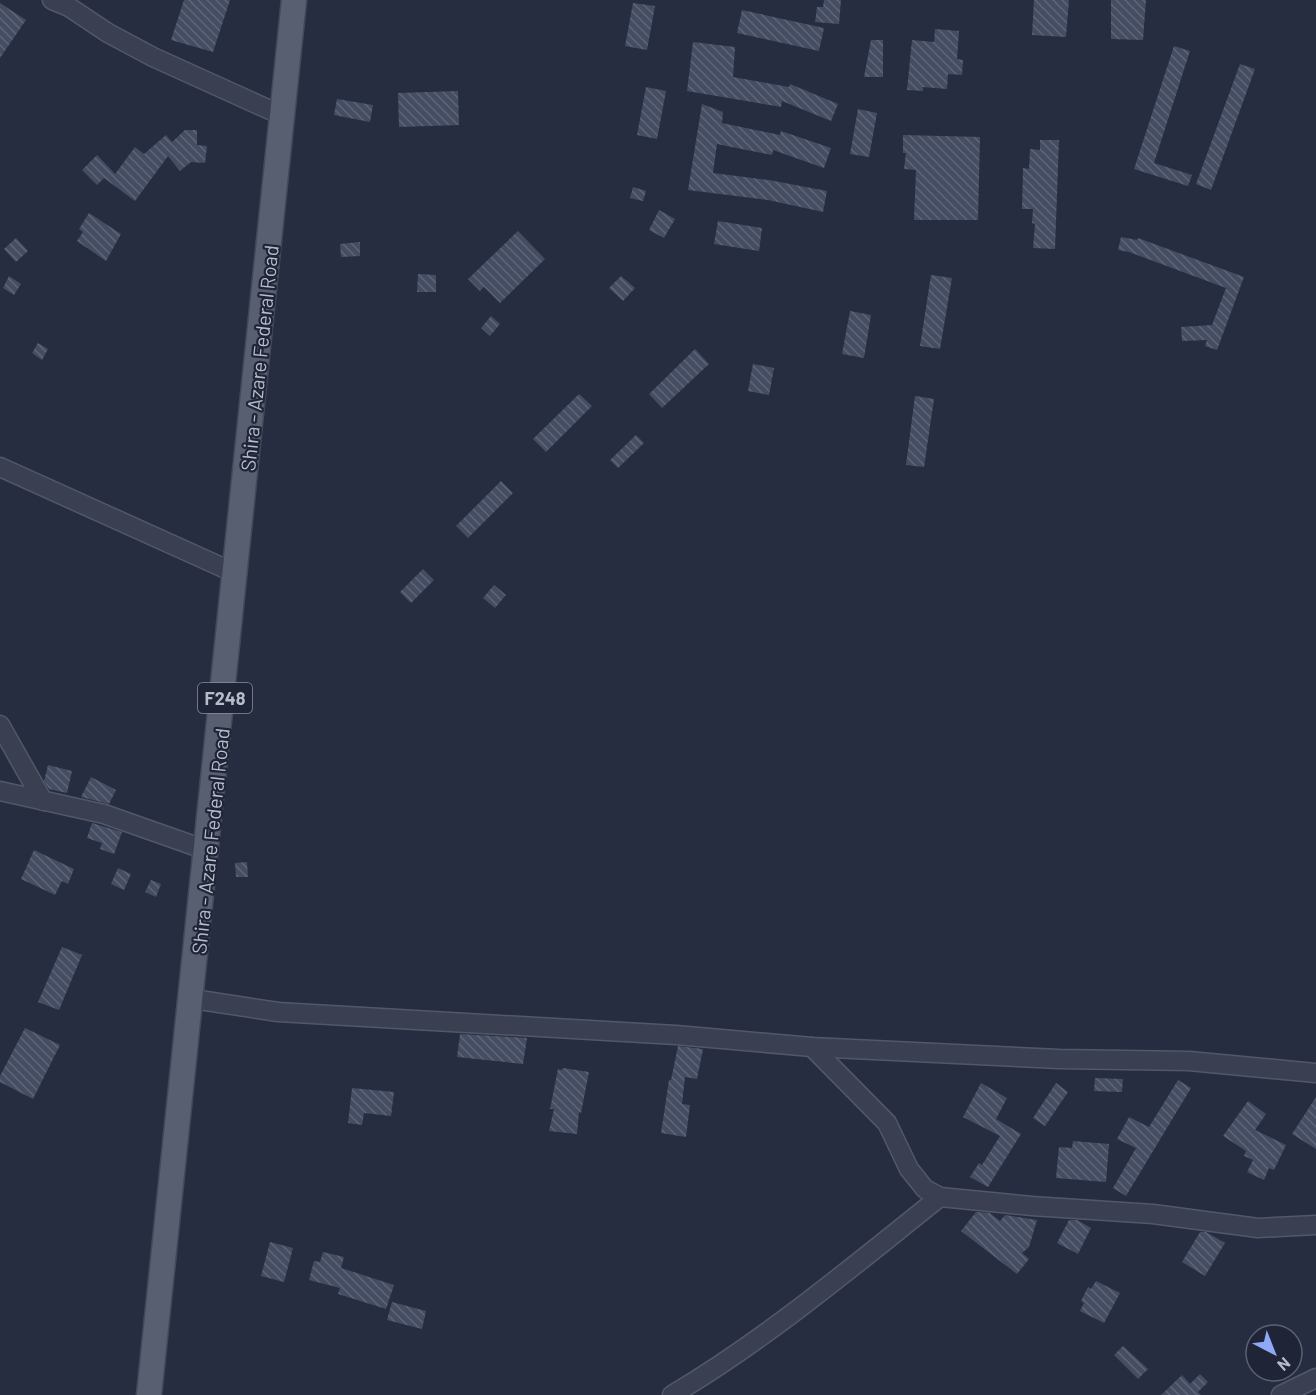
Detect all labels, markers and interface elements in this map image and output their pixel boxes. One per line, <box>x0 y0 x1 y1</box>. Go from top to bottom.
street label: Shira - Azare Federal Road <box>235 244 283 472</box>
road number: F248 <box>198 683 252 713</box>
street label: Shira - Azare Federal Road <box>186 727 234 955</box>
north arrow <box>1244 1323 1304 1383</box>
text: N <box>1274 1354 1295 1375</box>

